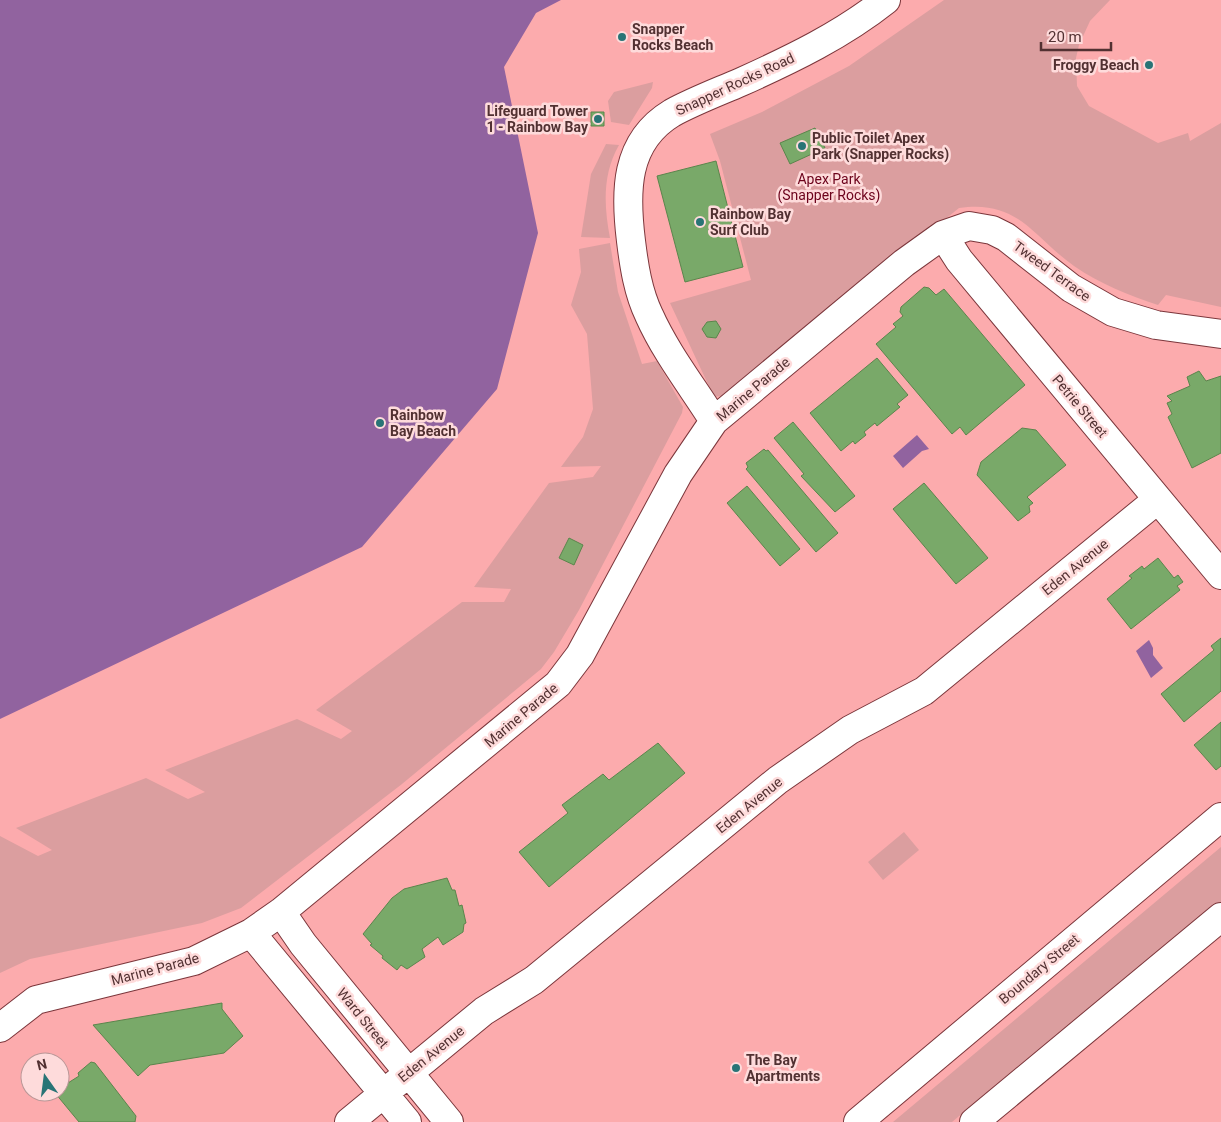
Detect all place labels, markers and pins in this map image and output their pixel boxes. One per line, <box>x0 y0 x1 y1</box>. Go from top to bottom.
place label: Snapper Rocks Beach <box>632 21 714 53</box>
marker: Snapper Rocks Beach <box>616 31 628 43</box>
place label: Froggy Beach <box>1053 57 1139 73</box>
marker: Froggy Beach <box>1143 59 1155 71</box>
place label: Lifeguard Tower 1 - Rainbow Bay <box>487 103 589 135</box>
marker: Lifeguard Tower 1 - Rainbow Bay <box>592 113 604 125</box>
place label: Public Toilet Apex Park (Snapper Rocks) <box>812 130 949 163</box>
marker: Public Toilet Apex Park (Snapper Rocks) <box>796 140 808 152</box>
place label: Rainbow Bay Surf Club <box>710 206 792 238</box>
marker: Rainbow Bay Surf Club <box>694 216 706 228</box>
place label: Rainbow Bay Beach <box>390 407 456 439</box>
marker: Rainbow Bay Beach <box>374 417 386 429</box>
place label: The Bay Apartments <box>746 1052 820 1084</box>
marker: The Bay Apartments <box>730 1062 742 1074</box>

